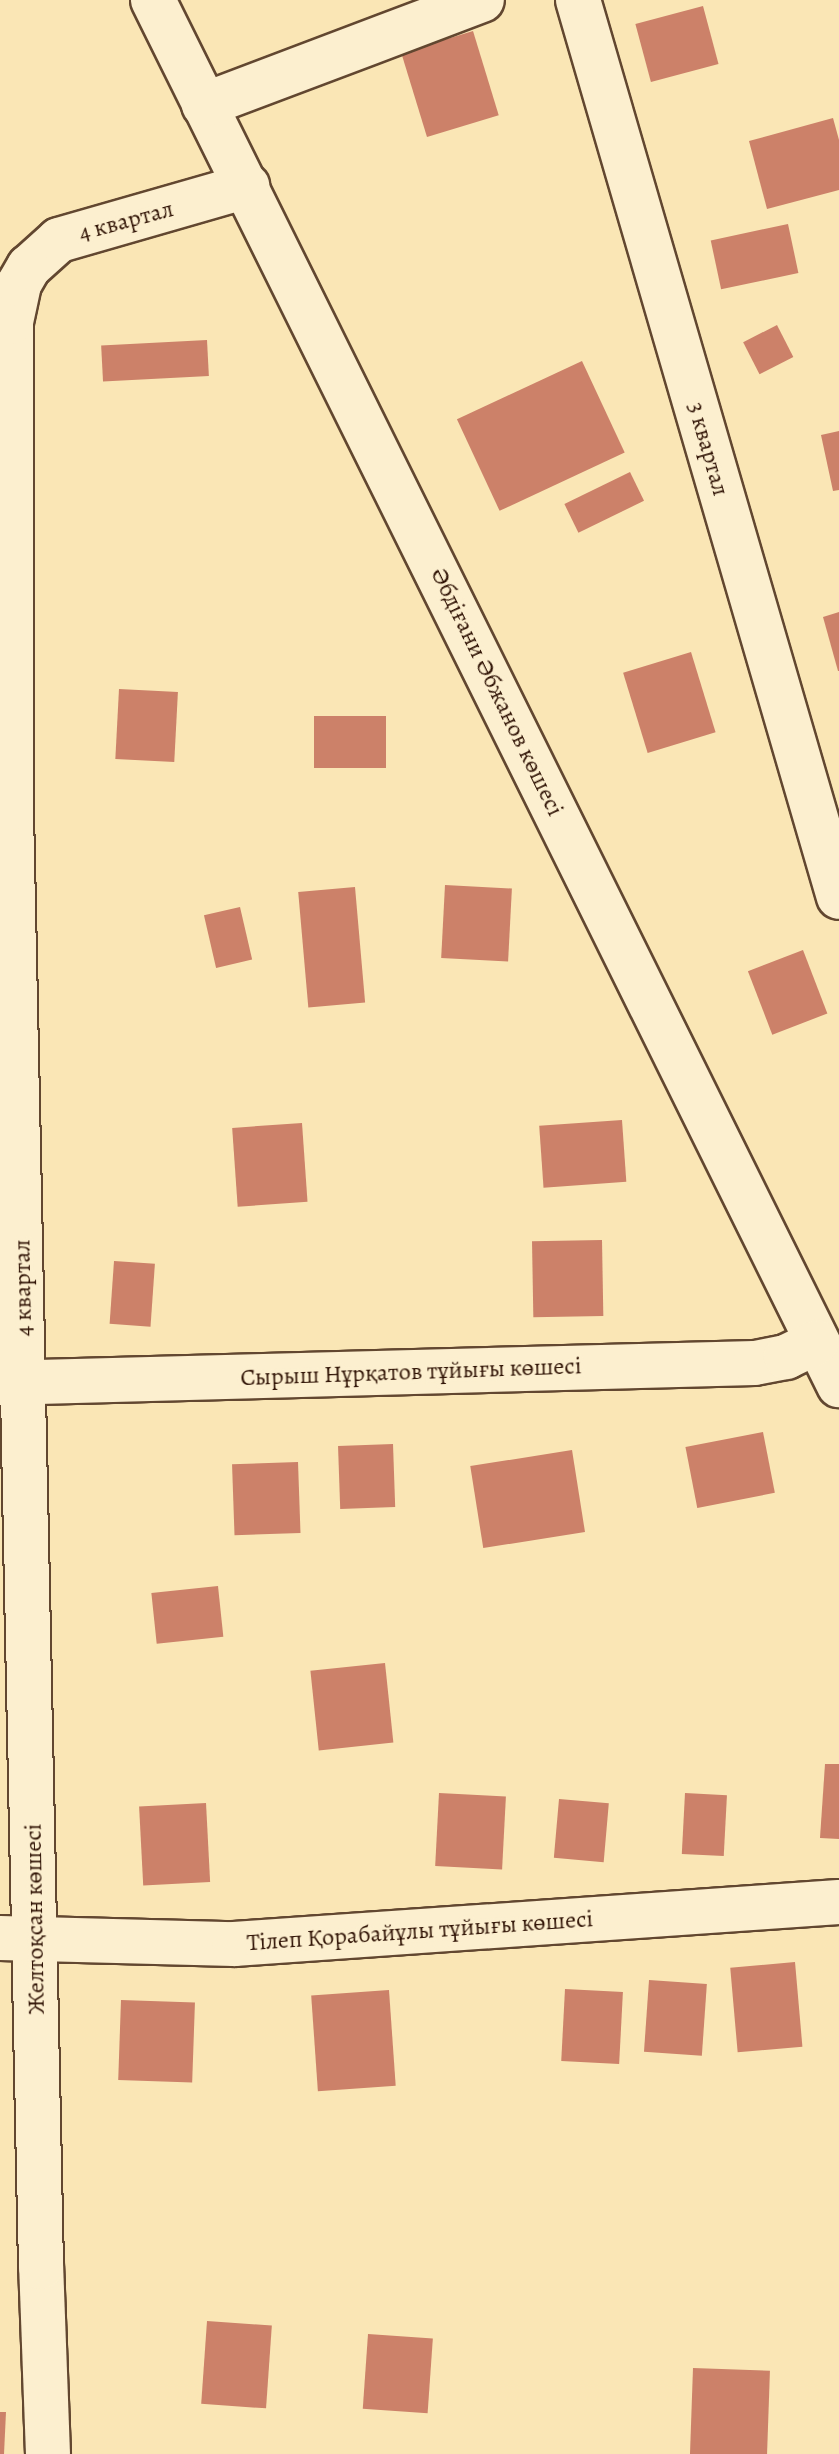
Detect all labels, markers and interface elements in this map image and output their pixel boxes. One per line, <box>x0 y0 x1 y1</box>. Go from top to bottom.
street label: 4 квартал <box>76 195 176 247</box>
street label: 3 квартал <box>681 399 735 499</box>
street label: Әбдіғани Әбжанов көшесі <box>424 563 570 821</box>
street label: 4 квартал <box>8 1239 38 1337</box>
street label: Сырыш Нұрқатов тұйығы көшесі <box>240 1352 582 1392</box>
street label: Желтоқсан көшесі <box>19 1823 51 2015</box>
street label: Тілеп Қорабайұлы тұйығы көшесі <box>246 1905 594 1957</box>

